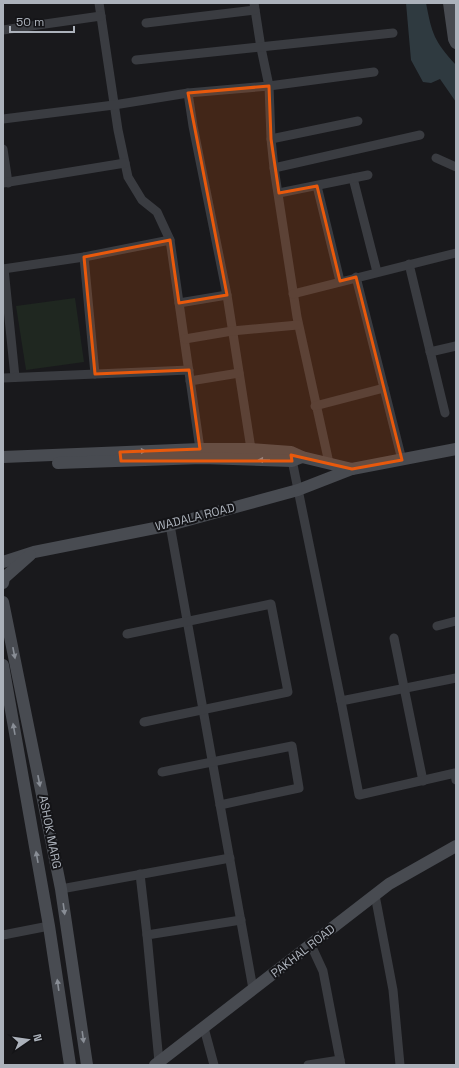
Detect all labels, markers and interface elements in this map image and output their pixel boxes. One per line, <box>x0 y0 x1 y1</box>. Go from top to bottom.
scale bar <box>10 8 74 34</box>
text: 50 m <box>16 14 44 30</box>
one-way arrow <box>134 447 146 454</box>
one-way arrow <box>258 456 270 463</box>
street label: WADALA ROAD <box>154 499 236 535</box>
one-way arrow <box>11 647 17 660</box>
one-way arrow <box>11 722 17 735</box>
one-way arrow <box>37 775 43 787</box>
street label: ASHOK MARG <box>35 794 65 870</box>
one-way arrow <box>34 850 40 863</box>
one-way arrow <box>61 902 67 915</box>
street label: PAKHAL ROAD <box>268 921 338 981</box>
one-way arrow <box>55 979 61 991</box>
north arrow <box>8 1020 48 1060</box>
one-way arrow <box>80 1031 86 1043</box>
text: N <box>30 1033 45 1043</box>

